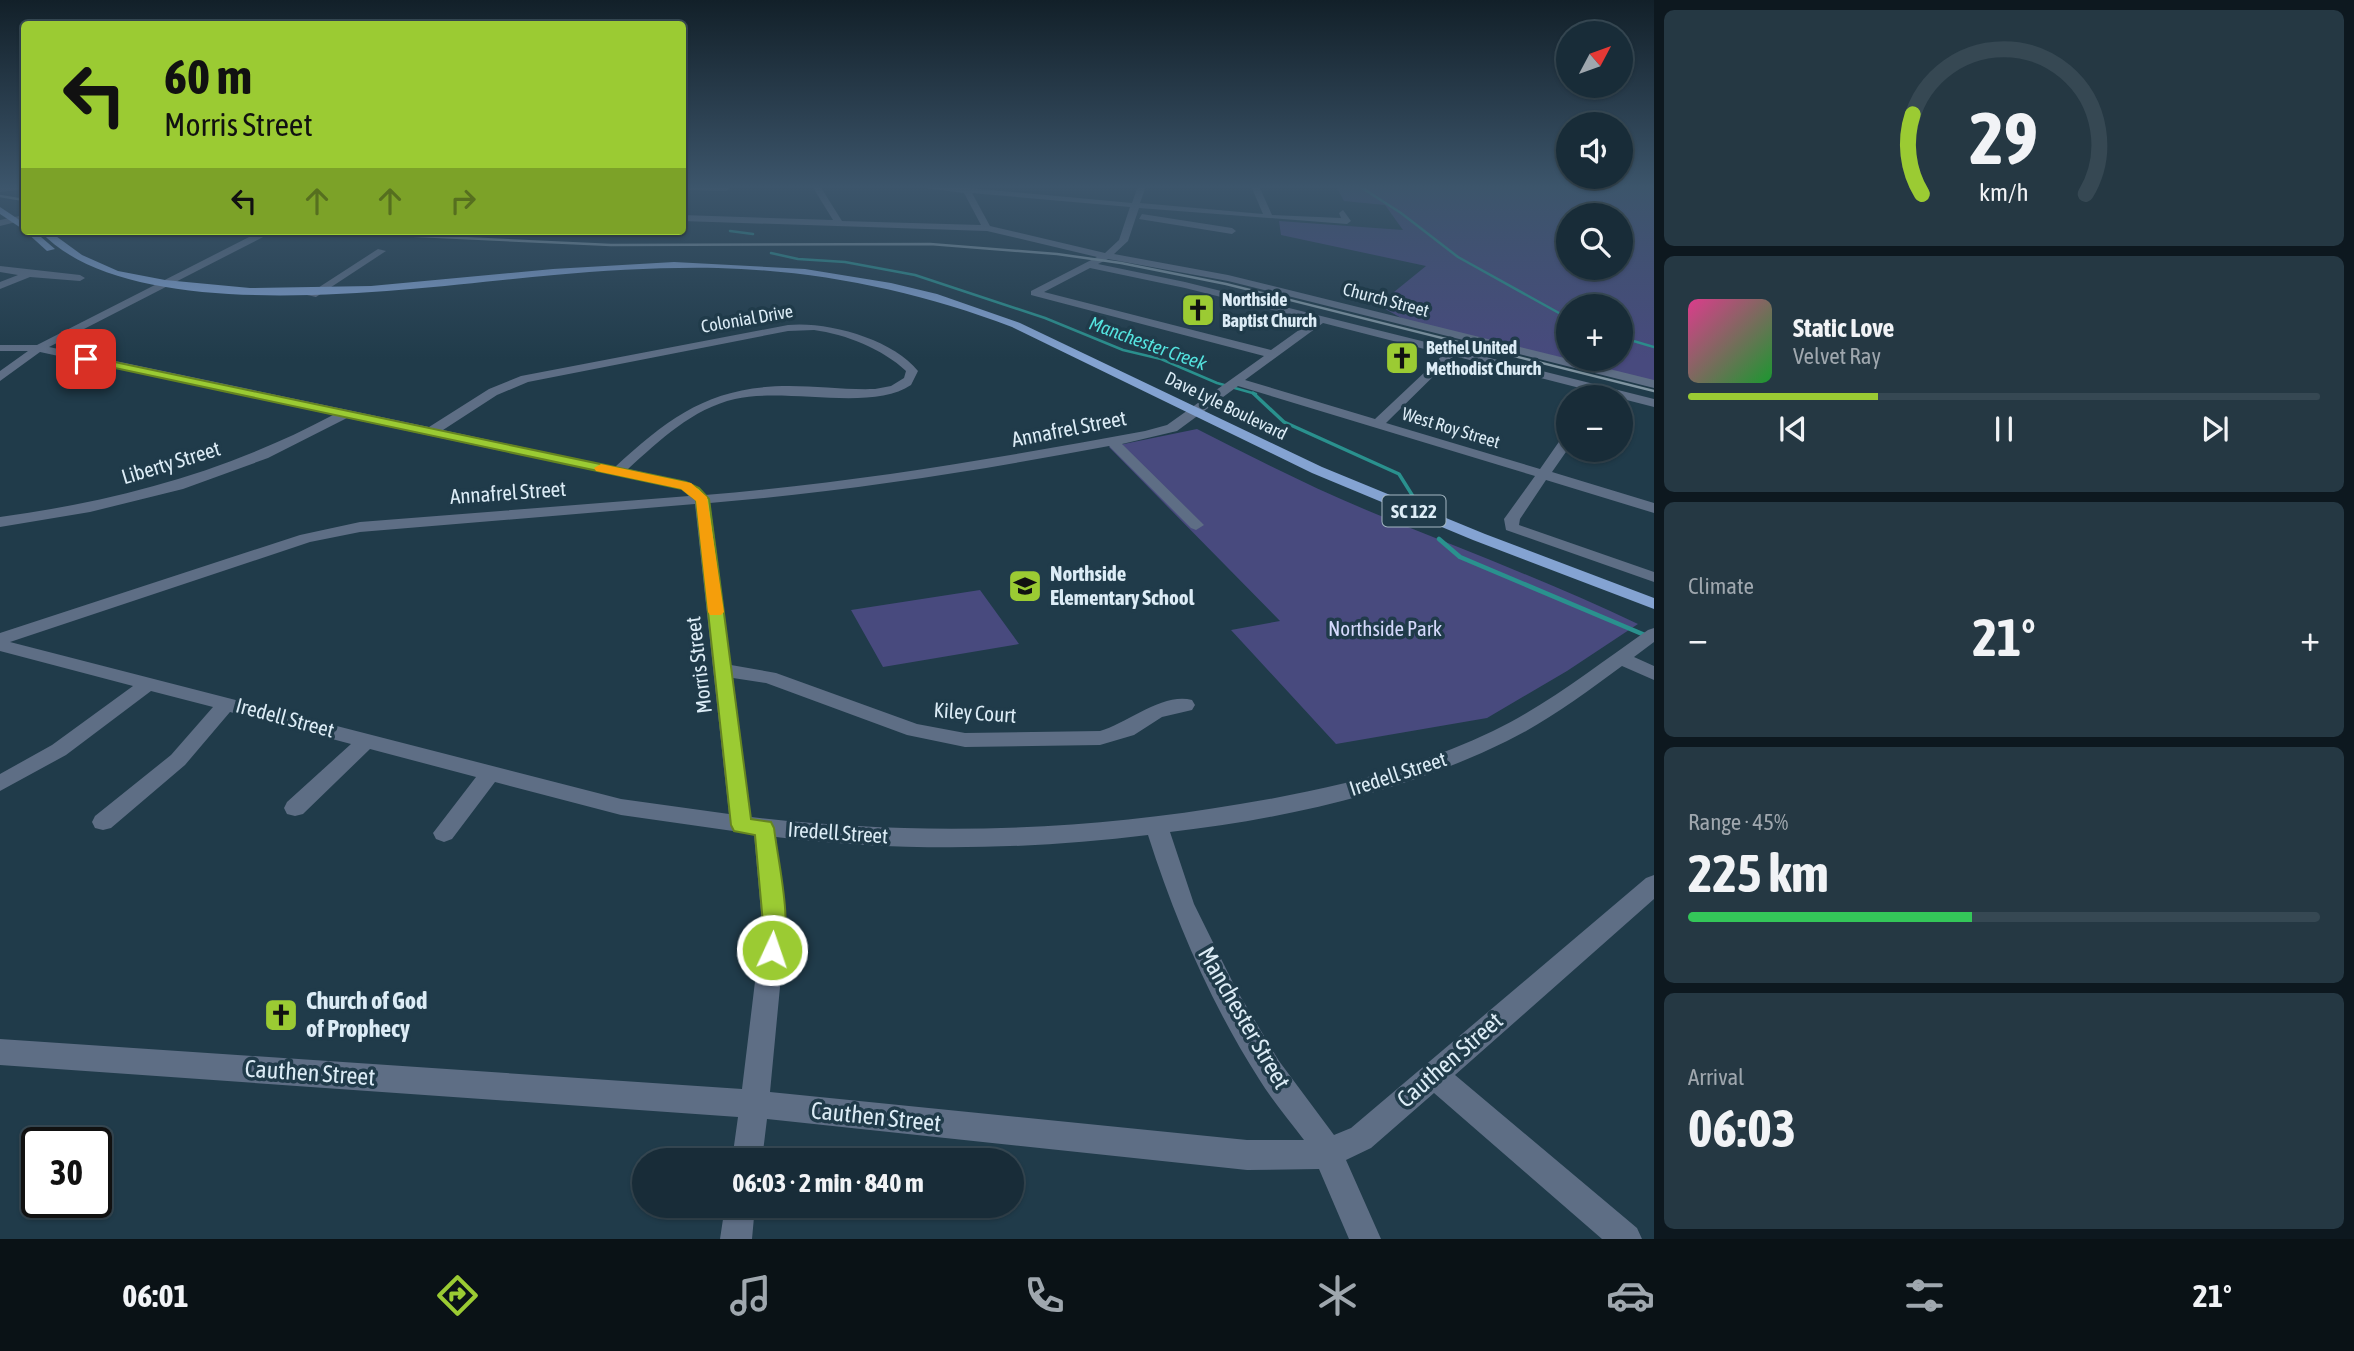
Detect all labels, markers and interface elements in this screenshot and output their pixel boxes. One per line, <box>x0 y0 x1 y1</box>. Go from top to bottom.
north arrow <box>1556 21 1633 98</box>
map controls <box>1556 21 1633 462</box>
text: 60 m <box>164 48 252 104</box>
icon: left <box>49 49 140 140</box>
text: 29 <box>1970 96 2038 179</box>
text: Morris Street <box>164 106 313 143</box>
button: sound <box>1556 112 1633 189</box>
text: km/h <box>1979 178 2029 206</box>
icon: left <box>225 182 263 220</box>
icon: ahead <box>298 182 336 220</box>
icon: ahead <box>371 182 409 220</box>
icon: right <box>444 182 482 220</box>
button: search <box>1556 203 1633 280</box>
street label: Church Street <box>1341 278 1431 321</box>
place label: Northside Baptist Church <box>1222 289 1317 331</box>
church icon: Northside Baptist Church <box>1179 291 1217 329</box>
button: + <box>1556 294 1633 371</box>
street label: Colonial Drive <box>699 300 795 337</box>
water label: Manchester Creek <box>1086 312 1210 375</box>
text: Static Love <box>1793 313 1894 343</box>
pin <box>56 329 116 389</box>
place label: Bethel United Methodist Church <box>1426 337 1542 379</box>
church icon: Bethel United Methodist Church <box>1383 339 1421 377</box>
icon: arrive <box>67 340 105 378</box>
text: Velvet Ray <box>1793 343 1881 369</box>
street label: Dave Lyle Boulevard <box>1162 367 1291 444</box>
button: − <box>1556 385 1633 462</box>
street label: West Roy Street <box>1400 403 1503 452</box>
street label: Annafrel Street <box>1009 405 1128 451</box>
icon: previous <box>1774 410 1812 448</box>
icon: pause <box>1985 410 2023 448</box>
icon: next <box>2196 410 2234 448</box>
street label: Liberty Street <box>118 436 223 488</box>
street label: Annafrel Street <box>449 476 567 508</box>
road number: SC 122 <box>1382 496 1446 526</box>
place label: Northside Elementary School <box>1050 561 1195 609</box>
school or university icon: Northside Elementary School <box>1006 567 1044 605</box>
text: Climate <box>1688 573 1754 599</box>
text: 21° <box>1972 607 2036 667</box>
street label: Morris Street <box>680 615 716 715</box>
park label: Northside Park <box>1328 616 1442 640</box>
text: − <box>1688 616 1708 659</box>
text: + <box>2300 616 2320 659</box>
street label: Iredell Street <box>234 692 337 742</box>
street label: Kiley Court <box>933 697 1017 727</box>
street label: Iredell Street <box>1346 746 1449 800</box>
text: Range · 45% <box>1688 809 1788 835</box>
street label: Iredell Street <box>787 817 889 847</box>
text: 225 km <box>1688 843 1829 903</box>
position arrow <box>735 913 809 987</box>
street label: Manchester Street <box>1193 942 1296 1094</box>
place label: Church of God of Prophecy <box>306 987 428 1042</box>
church icon: Church of God of Prophecy <box>262 996 300 1034</box>
street label: Cauthen Street <box>1392 1007 1508 1113</box>
street label: Cauthen Street <box>244 1054 376 1091</box>
text: Arrival <box>1688 1064 1744 1090</box>
street label: Cauthen Street <box>810 1096 942 1137</box>
text: 06:03 <box>1688 1098 1796 1158</box>
speed limit sign: 30 <box>21 1127 112 1218</box>
text: 06:03 · 2 min · 840 m <box>732 1168 924 1198</box>
icon: directions <box>433 1271 482 1320</box>
icon: music <box>726 1271 775 1320</box>
icon: phone <box>1020 1271 1069 1320</box>
icon: climate <box>1313 1271 1362 1320</box>
icon: car <box>1606 1271 1655 1320</box>
icon: filters <box>1900 1271 1949 1320</box>
text: 06:01 <box>122 1277 189 1314</box>
text: 21° <box>2193 1277 2232 1314</box>

